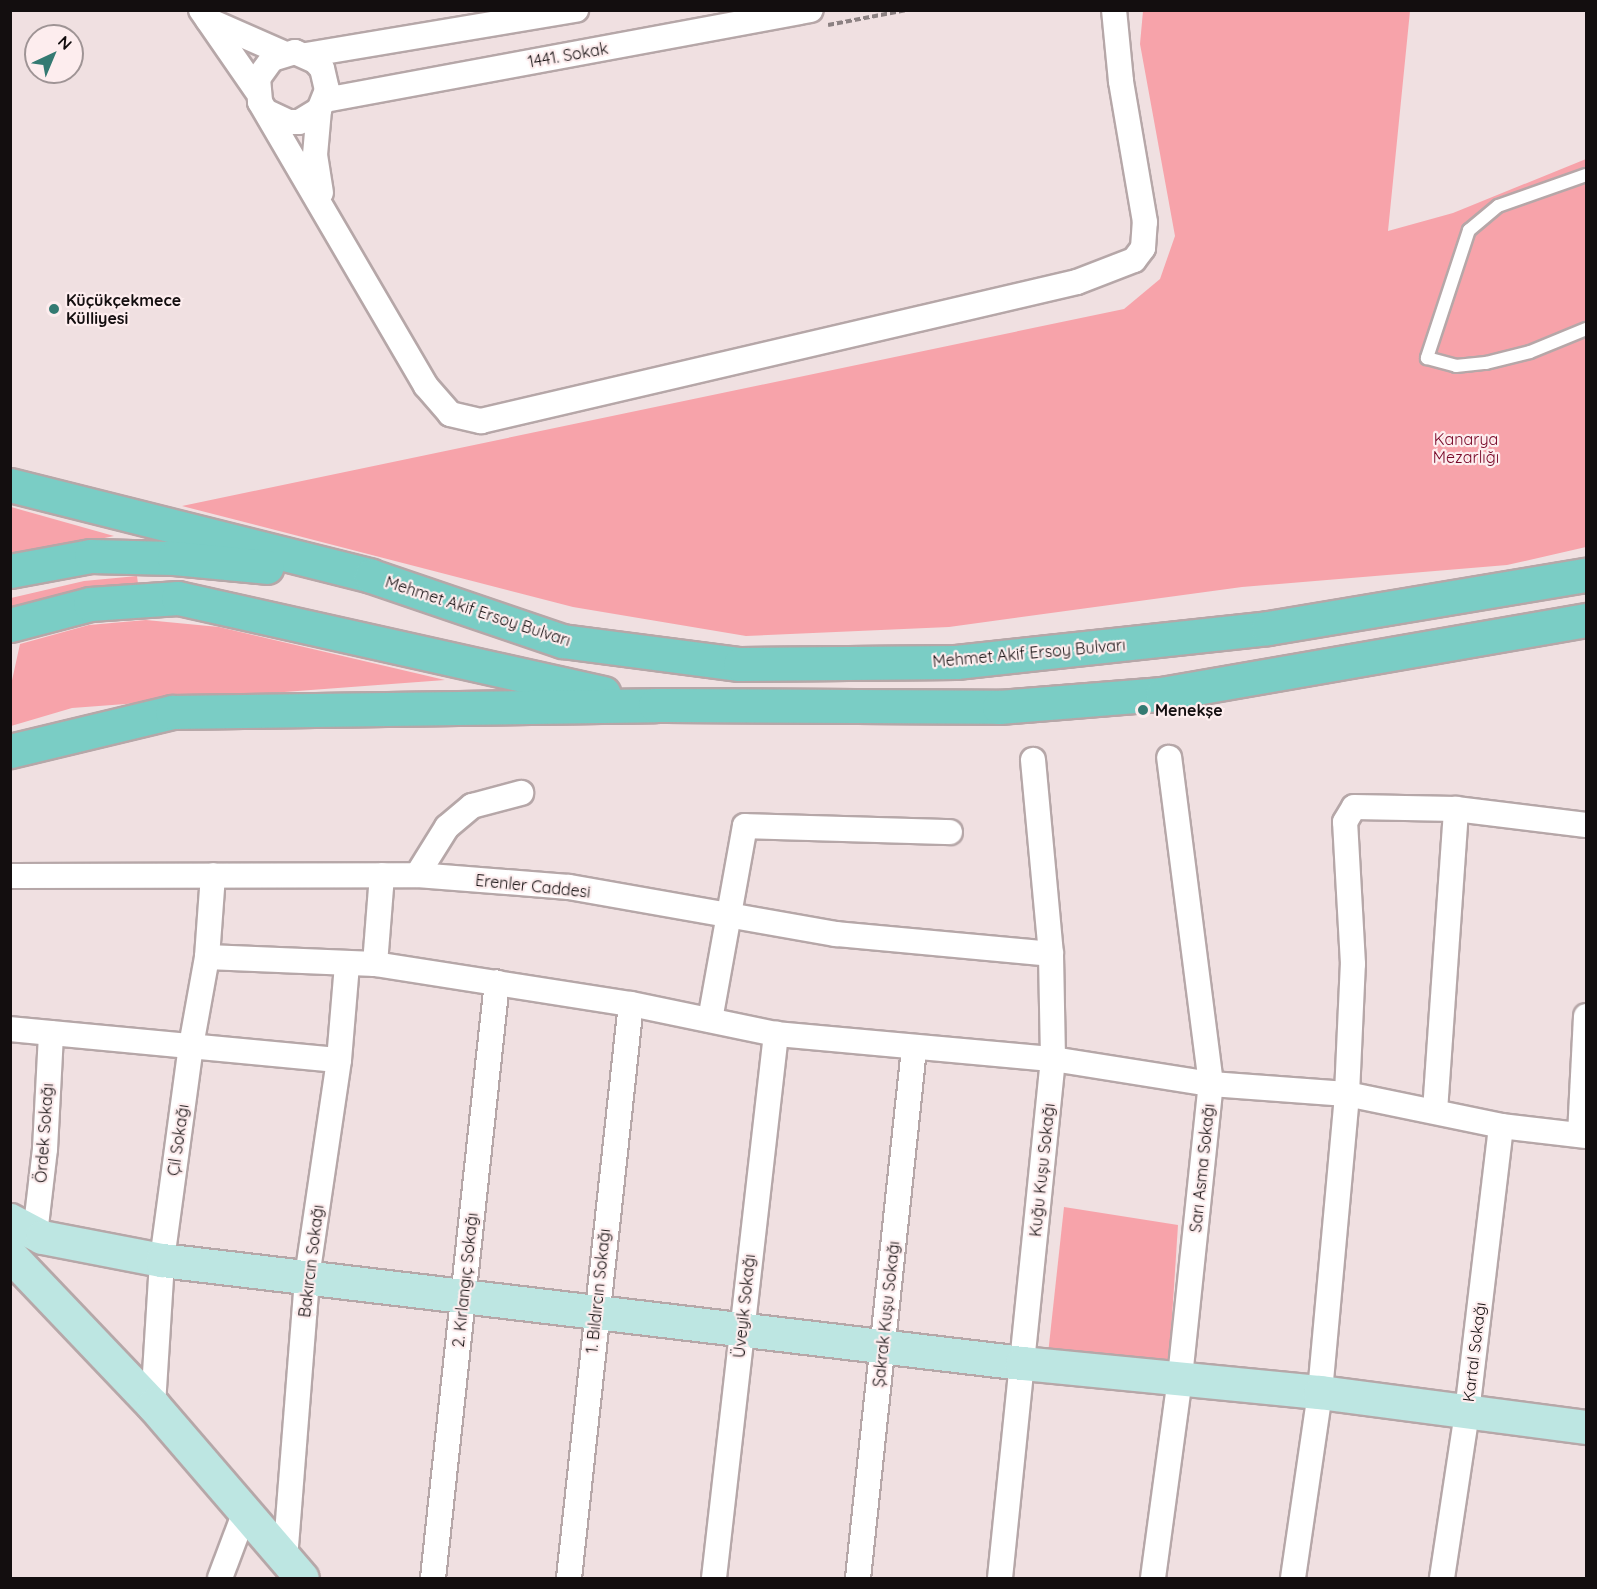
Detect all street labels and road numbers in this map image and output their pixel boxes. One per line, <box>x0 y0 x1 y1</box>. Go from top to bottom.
street label: 1441. Sokak <box>526 39 610 71</box>
street label: Mehmet Akif Ersoy Bulvarı <box>383 572 573 650</box>
street label: Mehmet Akif Ersoy Bulvarı <box>932 635 1126 671</box>
street label: Erenler Caddesi <box>474 870 592 902</box>
street label: Ördek Sokağı <box>31 1082 57 1184</box>
street label: Kuğu Kuşu Sokağı <box>1025 1102 1059 1238</box>
street label: Çil Sokağı <box>163 1103 193 1177</box>
street label: Sarı Asma Sokağı <box>1186 1103 1218 1233</box>
street label: Bakırcın Sokağı <box>295 1204 327 1318</box>
street label: 2. Kırlangıç Sokağı <box>448 1212 482 1348</box>
street label: 1. Bıldırcın Sokağı <box>582 1228 614 1354</box>
street label: Şakrak Kuşu Sokağı <box>869 1240 903 1388</box>
street label: Üveyik Sokağı <box>729 1253 759 1359</box>
street label: Kartal Sokağı <box>1458 1301 1490 1403</box>

